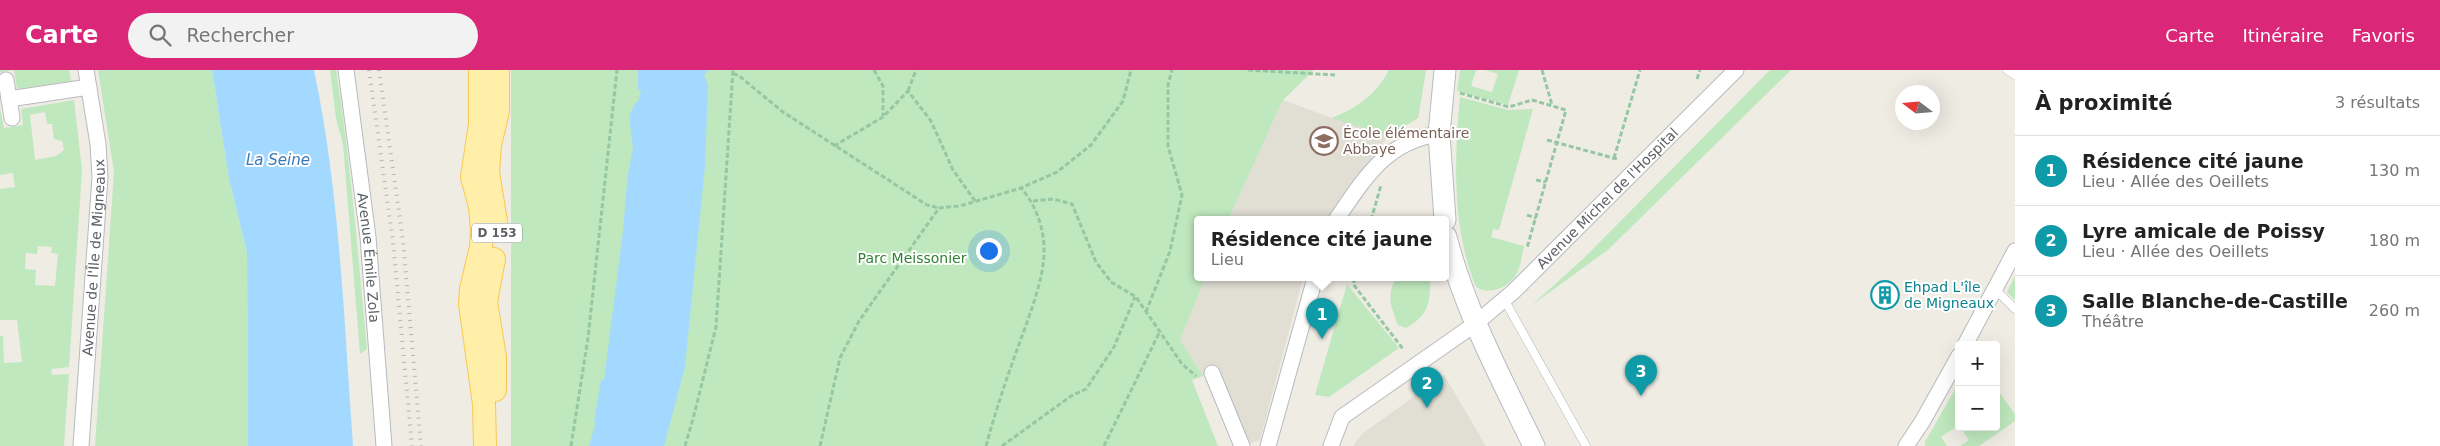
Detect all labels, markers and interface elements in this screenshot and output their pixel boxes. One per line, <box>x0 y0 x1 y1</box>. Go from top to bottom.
search box <box>128 13 478 58</box>
text: Carte <box>25 21 98 49</box>
icon: search <box>146 21 174 49</box>
text: Rechercher <box>186 24 294 46</box>
text: Carte <box>2165 25 2214 46</box>
text: Itinéraire <box>2242 25 2324 46</box>
text: Favoris <box>2352 25 2415 46</box>
north arrow <box>1895 85 1940 130</box>
text: À proximité <box>2035 91 2172 115</box>
text: 3 résultats <box>2335 93 2420 112</box>
street label: Avenue Michel de l'Hospital <box>1533 124 1681 272</box>
place label: École élémentaire Abbaye <box>1343 125 1469 157</box>
school or university icon: École élémentaire Abbaye <box>1309 126 1339 156</box>
text: Résidence cité jaune <box>2082 150 2304 172</box>
water label: La Seine <box>246 151 310 169</box>
street label: Avenue de l'Île de Migneaux <box>79 158 108 357</box>
text: 1 <box>2045 161 2057 180</box>
text: 130 m <box>2369 161 2420 180</box>
text: Lieu · Allée des Oeillets <box>2082 172 2269 191</box>
street label: Avenue Émile Zola <box>354 192 383 323</box>
popup <box>1194 216 1449 281</box>
text: Lyre amicale de Poissy <box>2082 220 2325 242</box>
road number: D 153 <box>472 224 522 242</box>
text: Résidence cité jaune <box>1211 228 1432 250</box>
text: 2 <box>2045 231 2057 250</box>
text: 180 m <box>2369 231 2420 250</box>
your location <box>976 238 1002 264</box>
text: Lieu · Allée des Oeillets <box>2082 242 2269 261</box>
park label: Parc Meissonier <box>858 250 967 266</box>
text: Lieu <box>1211 250 1244 269</box>
place label: Ehpad L'île de Migneaux <box>1904 279 1994 311</box>
building icon: Ehpad L'île de Migneaux <box>1870 280 1900 310</box>
text: Salle Blanche-de-Castille <box>2082 290 2348 312</box>
pin: 1 <box>1306 298 1338 339</box>
text: 3 <box>2045 301 2057 320</box>
text: 260 m <box>2369 301 2420 320</box>
text: Théâtre <box>2082 312 2144 331</box>
map controls <box>1955 341 2000 431</box>
button: + <box>1955 341 2000 386</box>
pin: 3 <box>1625 355 1657 396</box>
pin: 2 <box>1411 367 1443 408</box>
button: − <box>1955 386 2000 431</box>

